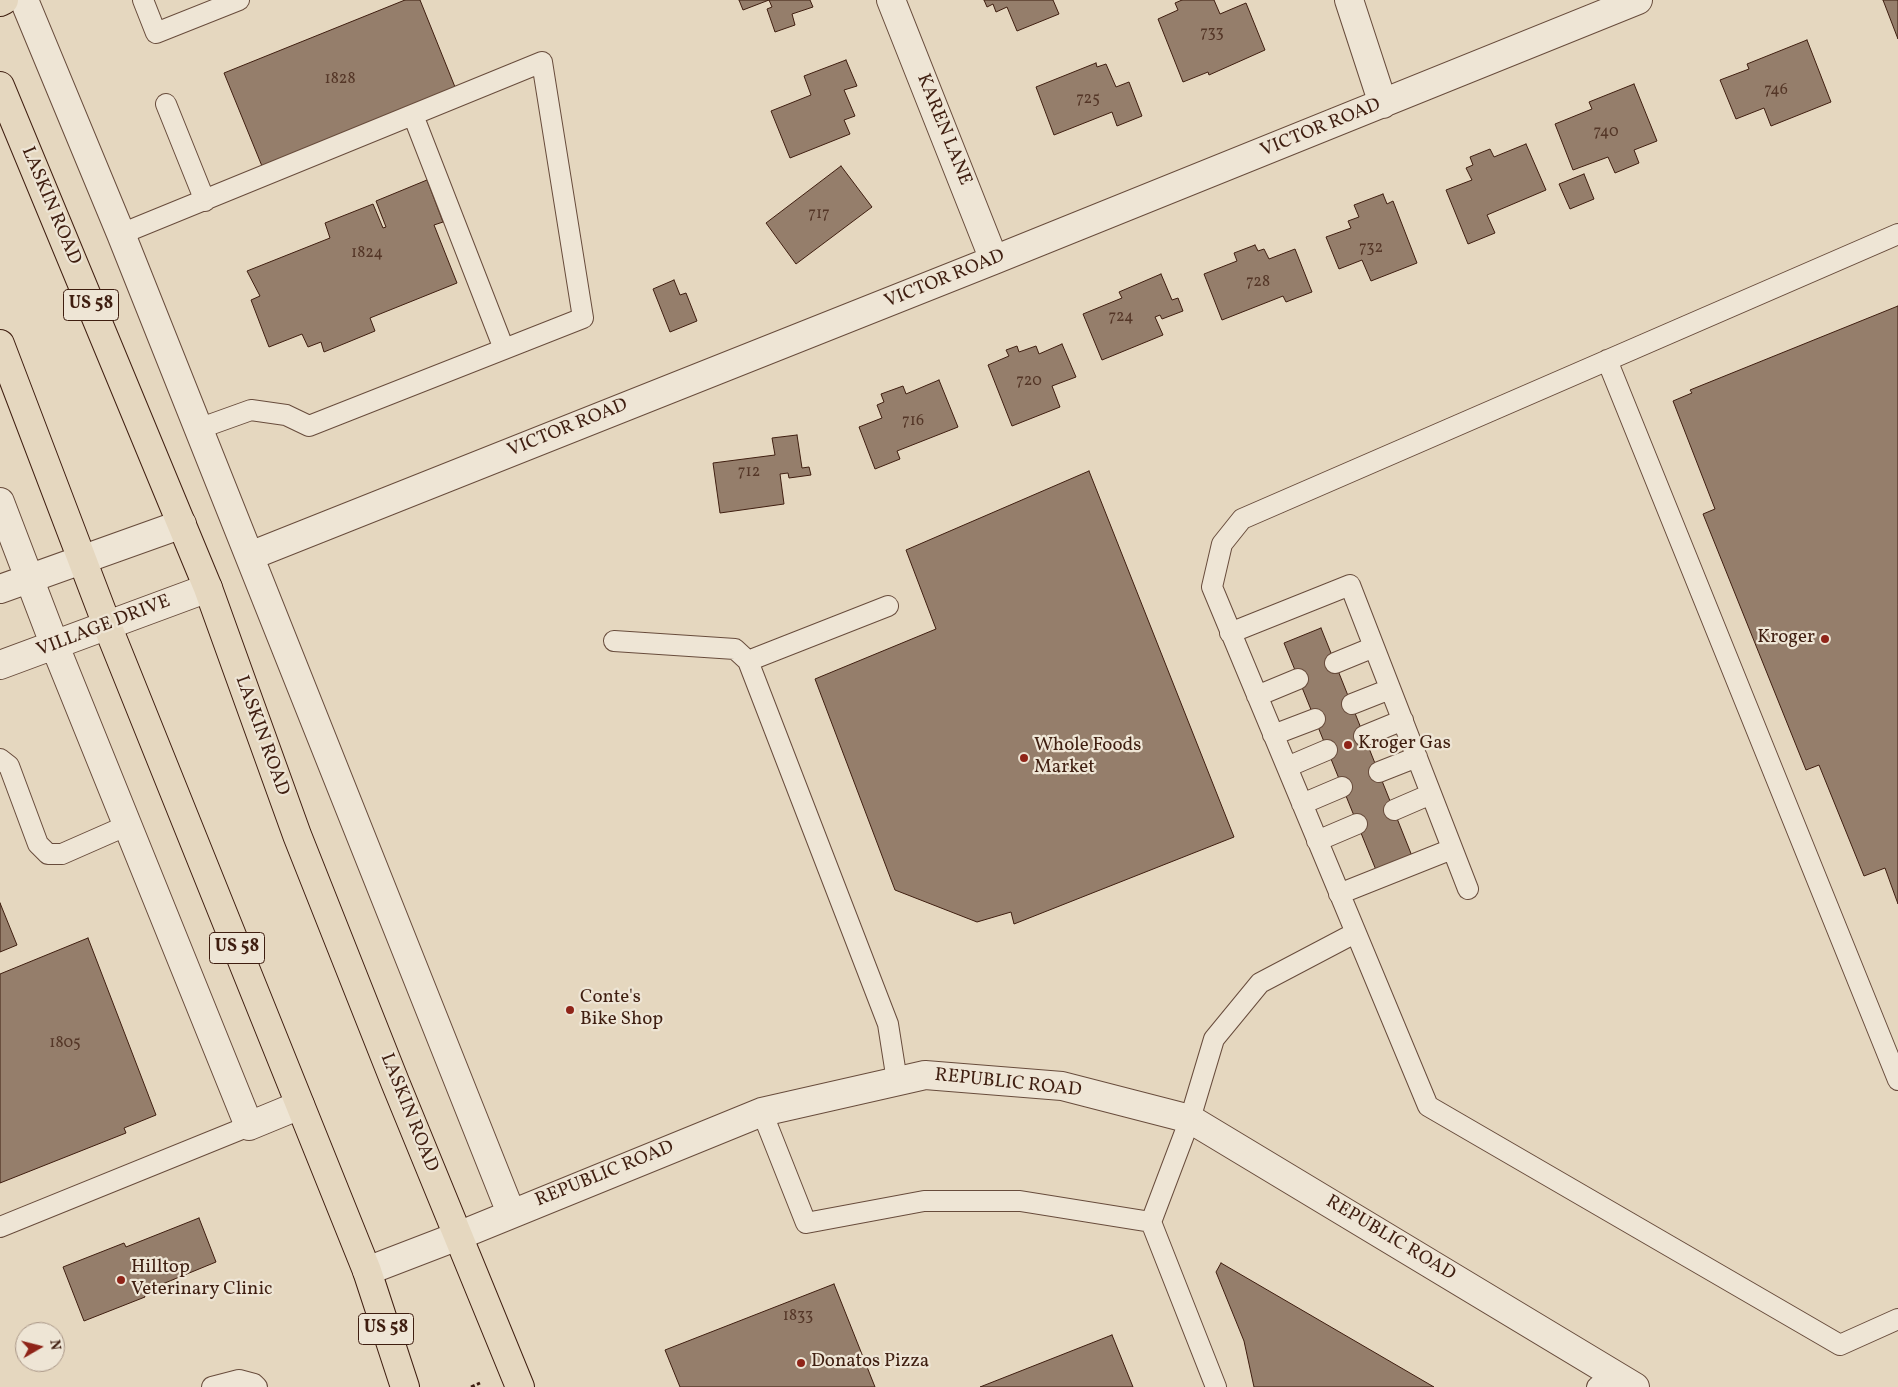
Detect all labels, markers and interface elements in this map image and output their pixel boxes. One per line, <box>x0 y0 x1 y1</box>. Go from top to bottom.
house number: 733 <box>1200 24 1224 44</box>
house number: 1828 <box>324 70 356 90</box>
street label: KAREN LANE <box>910 71 976 189</box>
house number: 746 <box>1764 81 1788 101</box>
house number: 725 <box>1076 90 1100 110</box>
street label: VICTOR ROAD <box>1258 95 1384 163</box>
house number: 740 <box>1593 123 1619 143</box>
street label: LASKIN ROAD <box>15 144 85 268</box>
house number: 717 <box>808 205 830 225</box>
house number: 732 <box>1359 239 1383 259</box>
house number: 1824 <box>351 244 383 264</box>
street label: VICTOR ROAD <box>882 246 1008 314</box>
house number: 728 <box>1246 273 1270 293</box>
road number: US 58 <box>64 290 118 320</box>
house number: 724 <box>1108 308 1134 328</box>
house number: 720 <box>1016 372 1042 392</box>
street label: VICTOR ROAD <box>505 395 631 463</box>
house number: 716 <box>902 412 924 432</box>
house number: 712 <box>738 463 760 483</box>
street label: VILLAGE DRIVE <box>34 591 174 663</box>
place label: Kroger <box>1757 628 1815 650</box>
marker: Kroger <box>1819 633 1831 645</box>
street label: LASKIN ROAD <box>229 673 293 799</box>
place label: Kroger Gas <box>1358 734 1451 756</box>
place label: Whole Foods Market <box>1034 736 1141 780</box>
marker: Kroger Gas <box>1342 739 1354 751</box>
marker: Whole Foods Market <box>1018 752 1030 764</box>
road number: US 58 <box>210 932 264 964</box>
place label: Conte's Bike Shop <box>580 988 663 1032</box>
marker: Conte's Bike Shop <box>564 1004 576 1016</box>
house number: 1805 <box>49 1034 81 1054</box>
street label: LASKIN ROAD <box>374 1050 442 1176</box>
street label: REPUBLIC ROAD <box>933 1065 1083 1103</box>
street label: REPUBLIC ROAD <box>532 1137 678 1213</box>
street label: REPUBLIC ROAD <box>1321 1191 1459 1287</box>
place label: Hilltop Veterinary Clinic <box>131 1258 273 1302</box>
marker: Hilltop Veterinary Clinic <box>115 1274 127 1286</box>
house number: 1833 <box>783 1307 813 1327</box>
road number: US 58 <box>358 1314 414 1345</box>
north arrow <box>15 1322 65 1372</box>
text: N <box>44 1339 64 1351</box>
place label: Donatos Pizza <box>811 1352 929 1374</box>
marker: Donatos Pizza <box>795 1357 807 1369</box>

